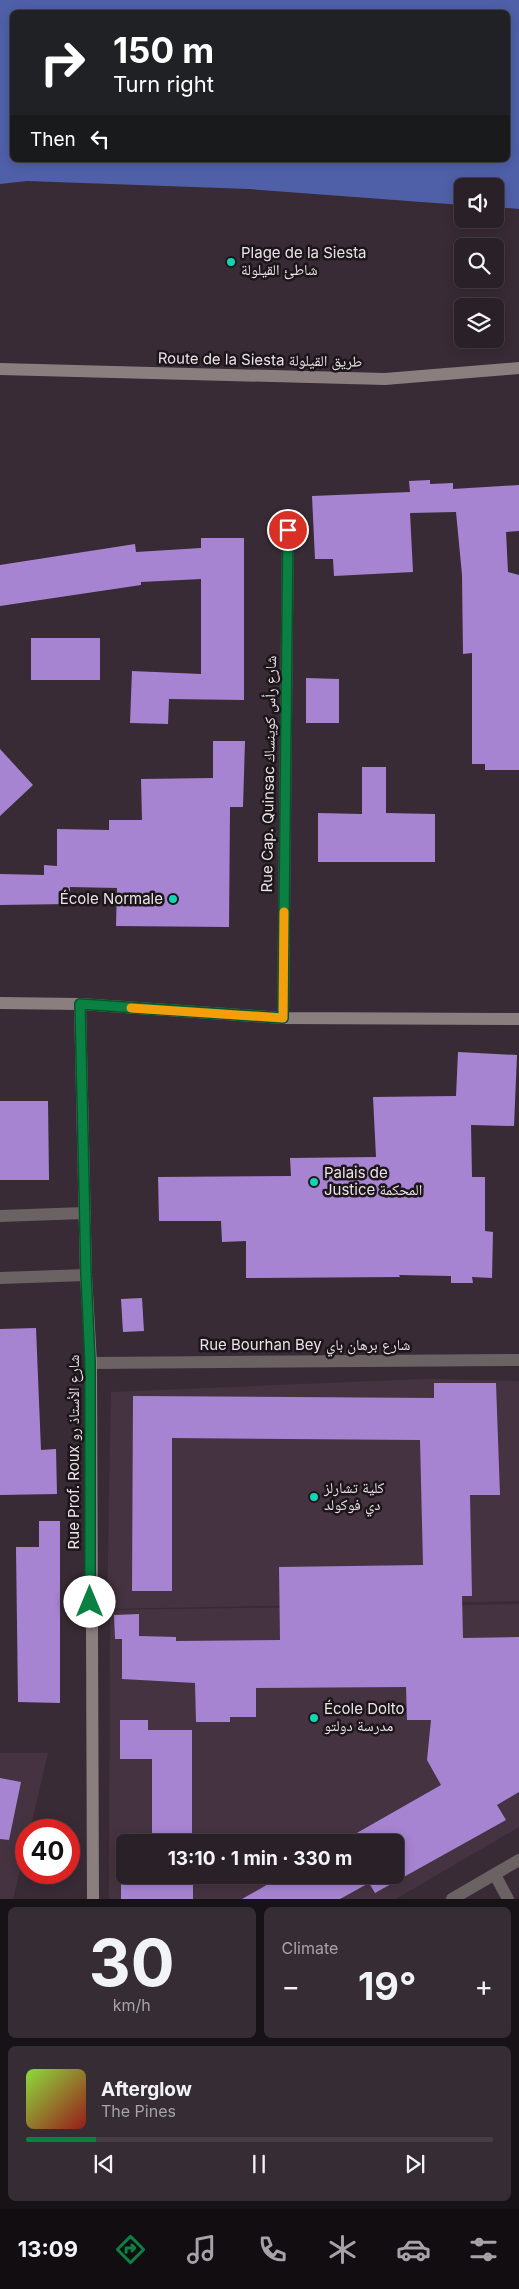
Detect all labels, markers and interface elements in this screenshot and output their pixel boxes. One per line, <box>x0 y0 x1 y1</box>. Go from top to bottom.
text: 150 m <box>113 29 214 71</box>
icon: right <box>30 30 95 95</box>
text: Turn right <box>113 71 214 97</box>
icon: left <box>86 125 114 153</box>
text: Then <box>30 128 76 151</box>
map controls <box>454 178 504 348</box>
button: sound <box>454 178 504 228</box>
button: search <box>454 238 504 288</box>
place label: Plage de la Siesta شاطئ القيلولة <box>241 243 367 280</box>
marker: Plage de la Siesta شاطئ القيلولة <box>225 256 237 268</box>
button: layers <box>454 298 504 348</box>
street label: Route de la Siesta طريق القيلولة <box>158 348 363 372</box>
pin <box>267 509 309 551</box>
icon: arrive <box>274 516 302 544</box>
street label: Rue Cap. Quinsac شارع رأس كوينساك <box>257 655 281 893</box>
place label: École Normale <box>60 889 163 908</box>
marker: École Normale <box>167 893 179 905</box>
place label: Palais de Justice المحكمة <box>324 1163 422 1199</box>
marker: Palais de Justice المحكمة <box>308 1176 320 1188</box>
street label: Rue Bourhan Bey شارع برهان باي <box>200 1335 411 1357</box>
street label: Rue Prof. Roux شارع الأستاذ رو <box>64 1354 84 1549</box>
place label: كلية تشارلز دي فوكولد <box>323 1478 384 1517</box>
marker: كلية تشارلز دي فوكولد <box>308 1491 320 1503</box>
position arrow <box>63 1575 115 1627</box>
place label: École Dolto مدرسة دولتو <box>324 1699 405 1735</box>
marker: École Dolto مدرسة دولتو <box>308 1712 320 1724</box>
speed limit sign: 40 <box>15 1819 80 1884</box>
text: 13:10 · 1 min · 330 m <box>168 1847 352 1870</box>
text: 30 <box>89 1923 175 2002</box>
text: Climate <box>282 1938 338 1958</box>
text: 19° <box>358 1963 417 2009</box>
text: − <box>282 1969 300 2003</box>
text: + <box>474 1969 493 2003</box>
text: km/h <box>113 1995 151 2015</box>
text: Afterglow <box>101 2078 192 2101</box>
text: The Pines <box>101 2101 176 2121</box>
icon: previous <box>90 2150 118 2178</box>
icon: pause <box>245 2150 273 2178</box>
icon: next <box>401 2150 429 2178</box>
icon: directions <box>113 2232 148 2267</box>
icon: music <box>184 2232 219 2267</box>
icon: phone <box>255 2232 290 2267</box>
icon: climate <box>325 2232 360 2267</box>
icon: car <box>396 2232 431 2267</box>
icon: filters <box>466 2232 501 2267</box>
text: 13:09 <box>18 2236 78 2262</box>

